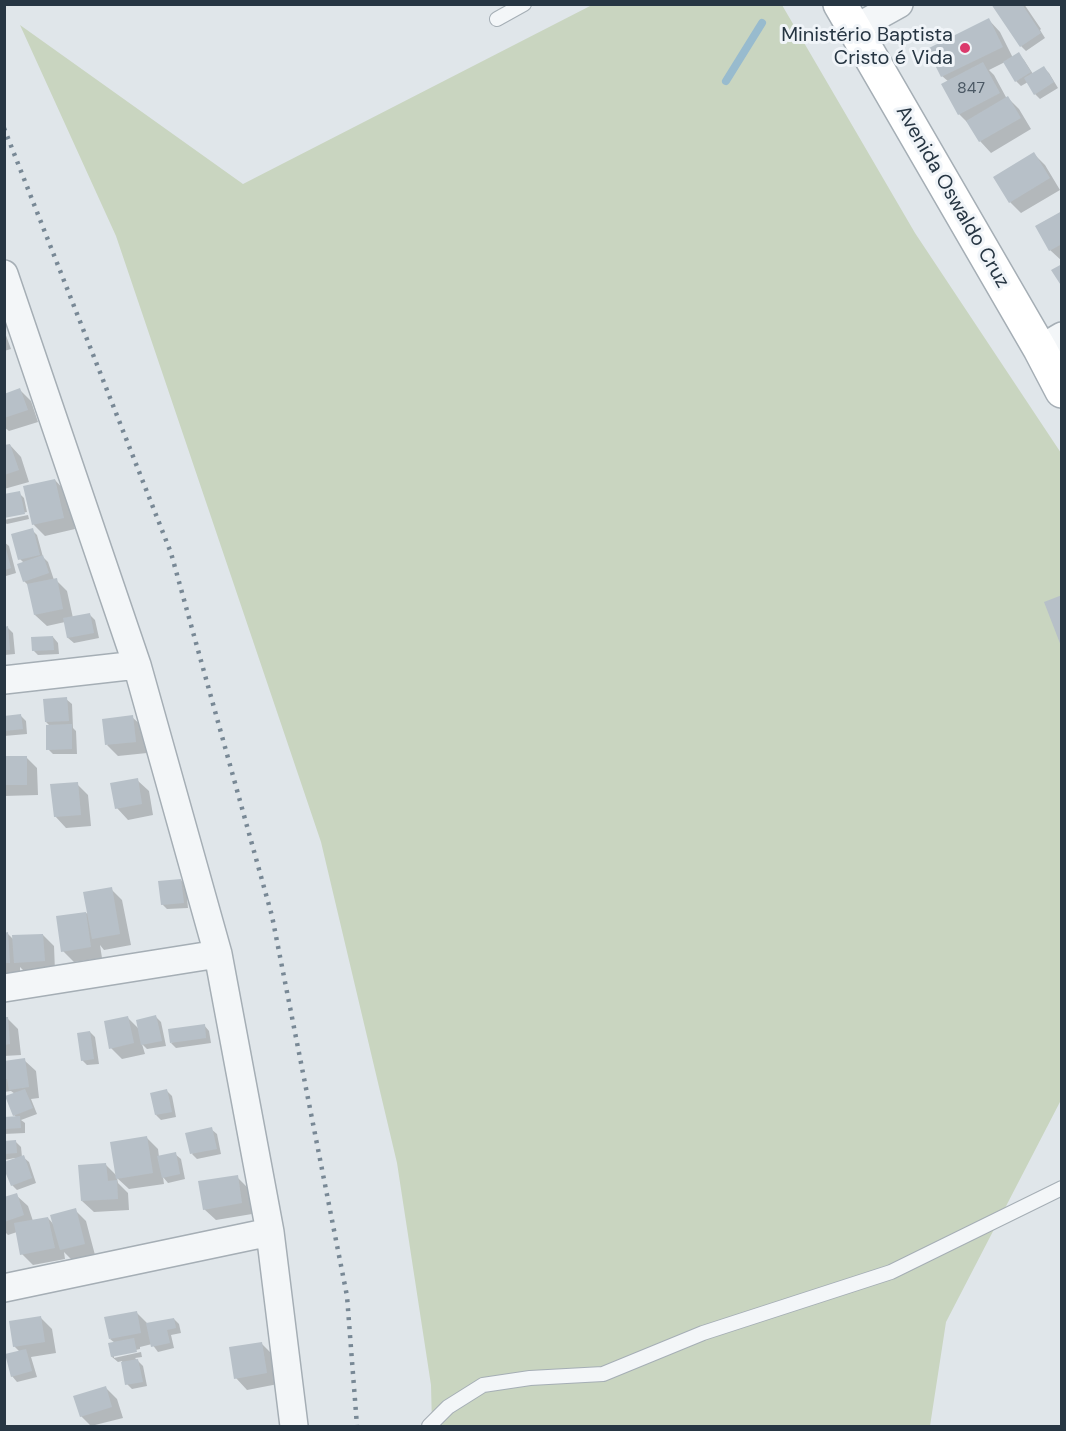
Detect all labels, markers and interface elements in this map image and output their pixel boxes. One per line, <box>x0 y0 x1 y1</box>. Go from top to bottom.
place label: Ministério Baptista Cristo é Vida <box>781 24 953 71</box>
marker: Ministério Baptista Cristo é Vida <box>958 41 972 55</box>
house number: 847 <box>957 79 985 99</box>
street label: Avenida Oswaldo Cruz <box>890 102 1014 292</box>

